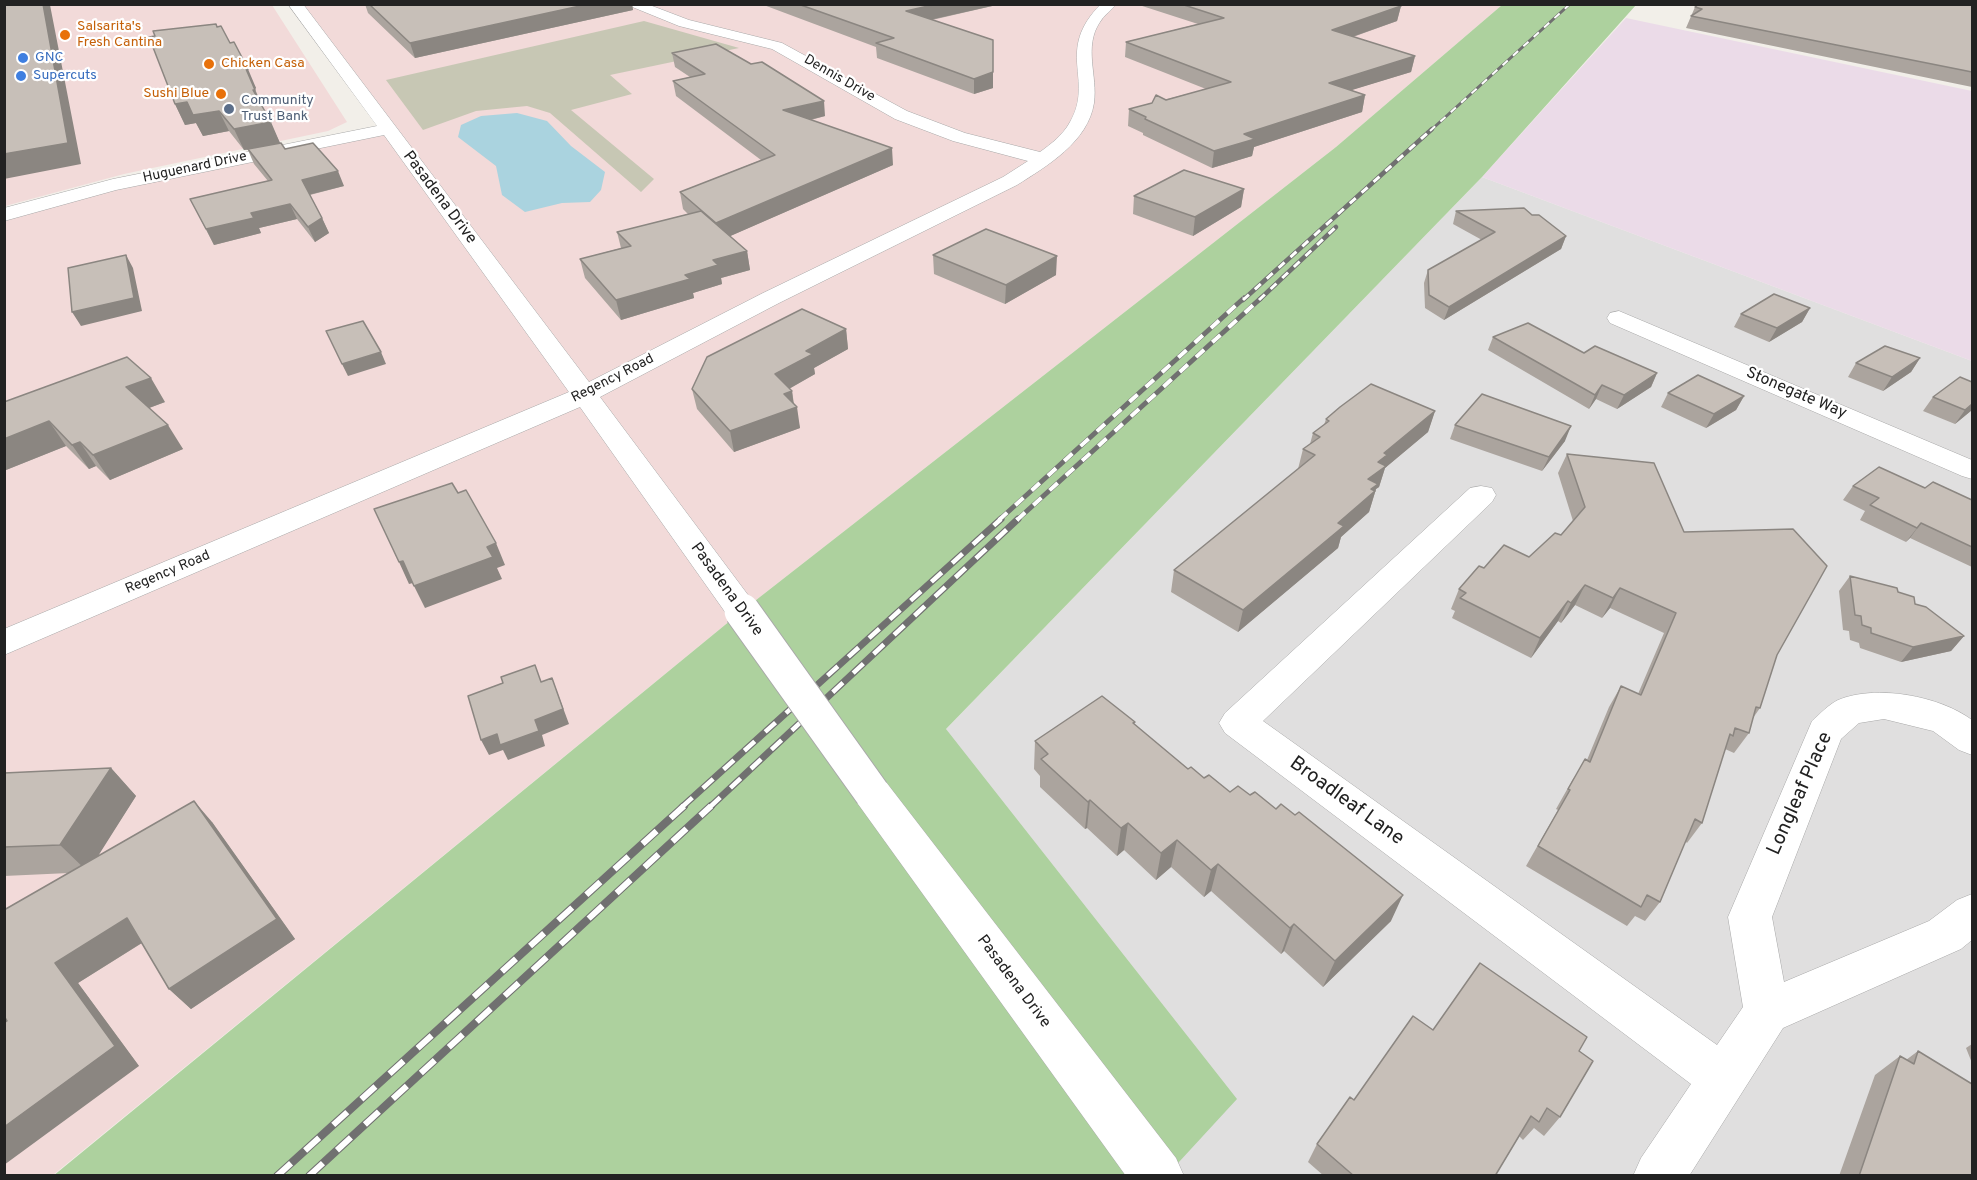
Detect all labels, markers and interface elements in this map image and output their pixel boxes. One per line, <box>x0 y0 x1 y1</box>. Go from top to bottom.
place label: Salsarita's Fresh Cantina <box>77 19 162 51</box>
marker: Salsarita's Fresh Cantina <box>58 28 72 42</box>
place label: GNC <box>35 50 64 66</box>
marker: GNC <box>16 51 30 65</box>
street label: Dennis Drive <box>800 52 878 106</box>
place label: Chicken Casa <box>221 56 305 72</box>
marker: Chicken Casa <box>202 57 216 71</box>
place label: Supercuts <box>33 68 97 84</box>
marker: Supercuts <box>14 69 28 83</box>
place label: Sushi Blue <box>143 86 209 102</box>
marker: Sushi Blue <box>214 87 228 101</box>
place label: Community Trust Bank <box>241 93 314 125</box>
marker: Community Trust Bank <box>222 102 236 116</box>
street label: Pasadena Drive <box>398 148 480 248</box>
street label: Huguenard Drive <box>141 149 249 187</box>
street label: Regency Road <box>569 351 657 407</box>
street label: Stonegate Way <box>1743 364 1849 424</box>
street label: Pasadena Drive <box>686 539 766 641</box>
street label: Regency Road <box>123 548 213 598</box>
street label: Longleaf Place <box>1763 729 1839 859</box>
street label: Broadleaf Lane <box>1284 752 1408 852</box>
street label: Pasadena Drive <box>972 932 1054 1032</box>

